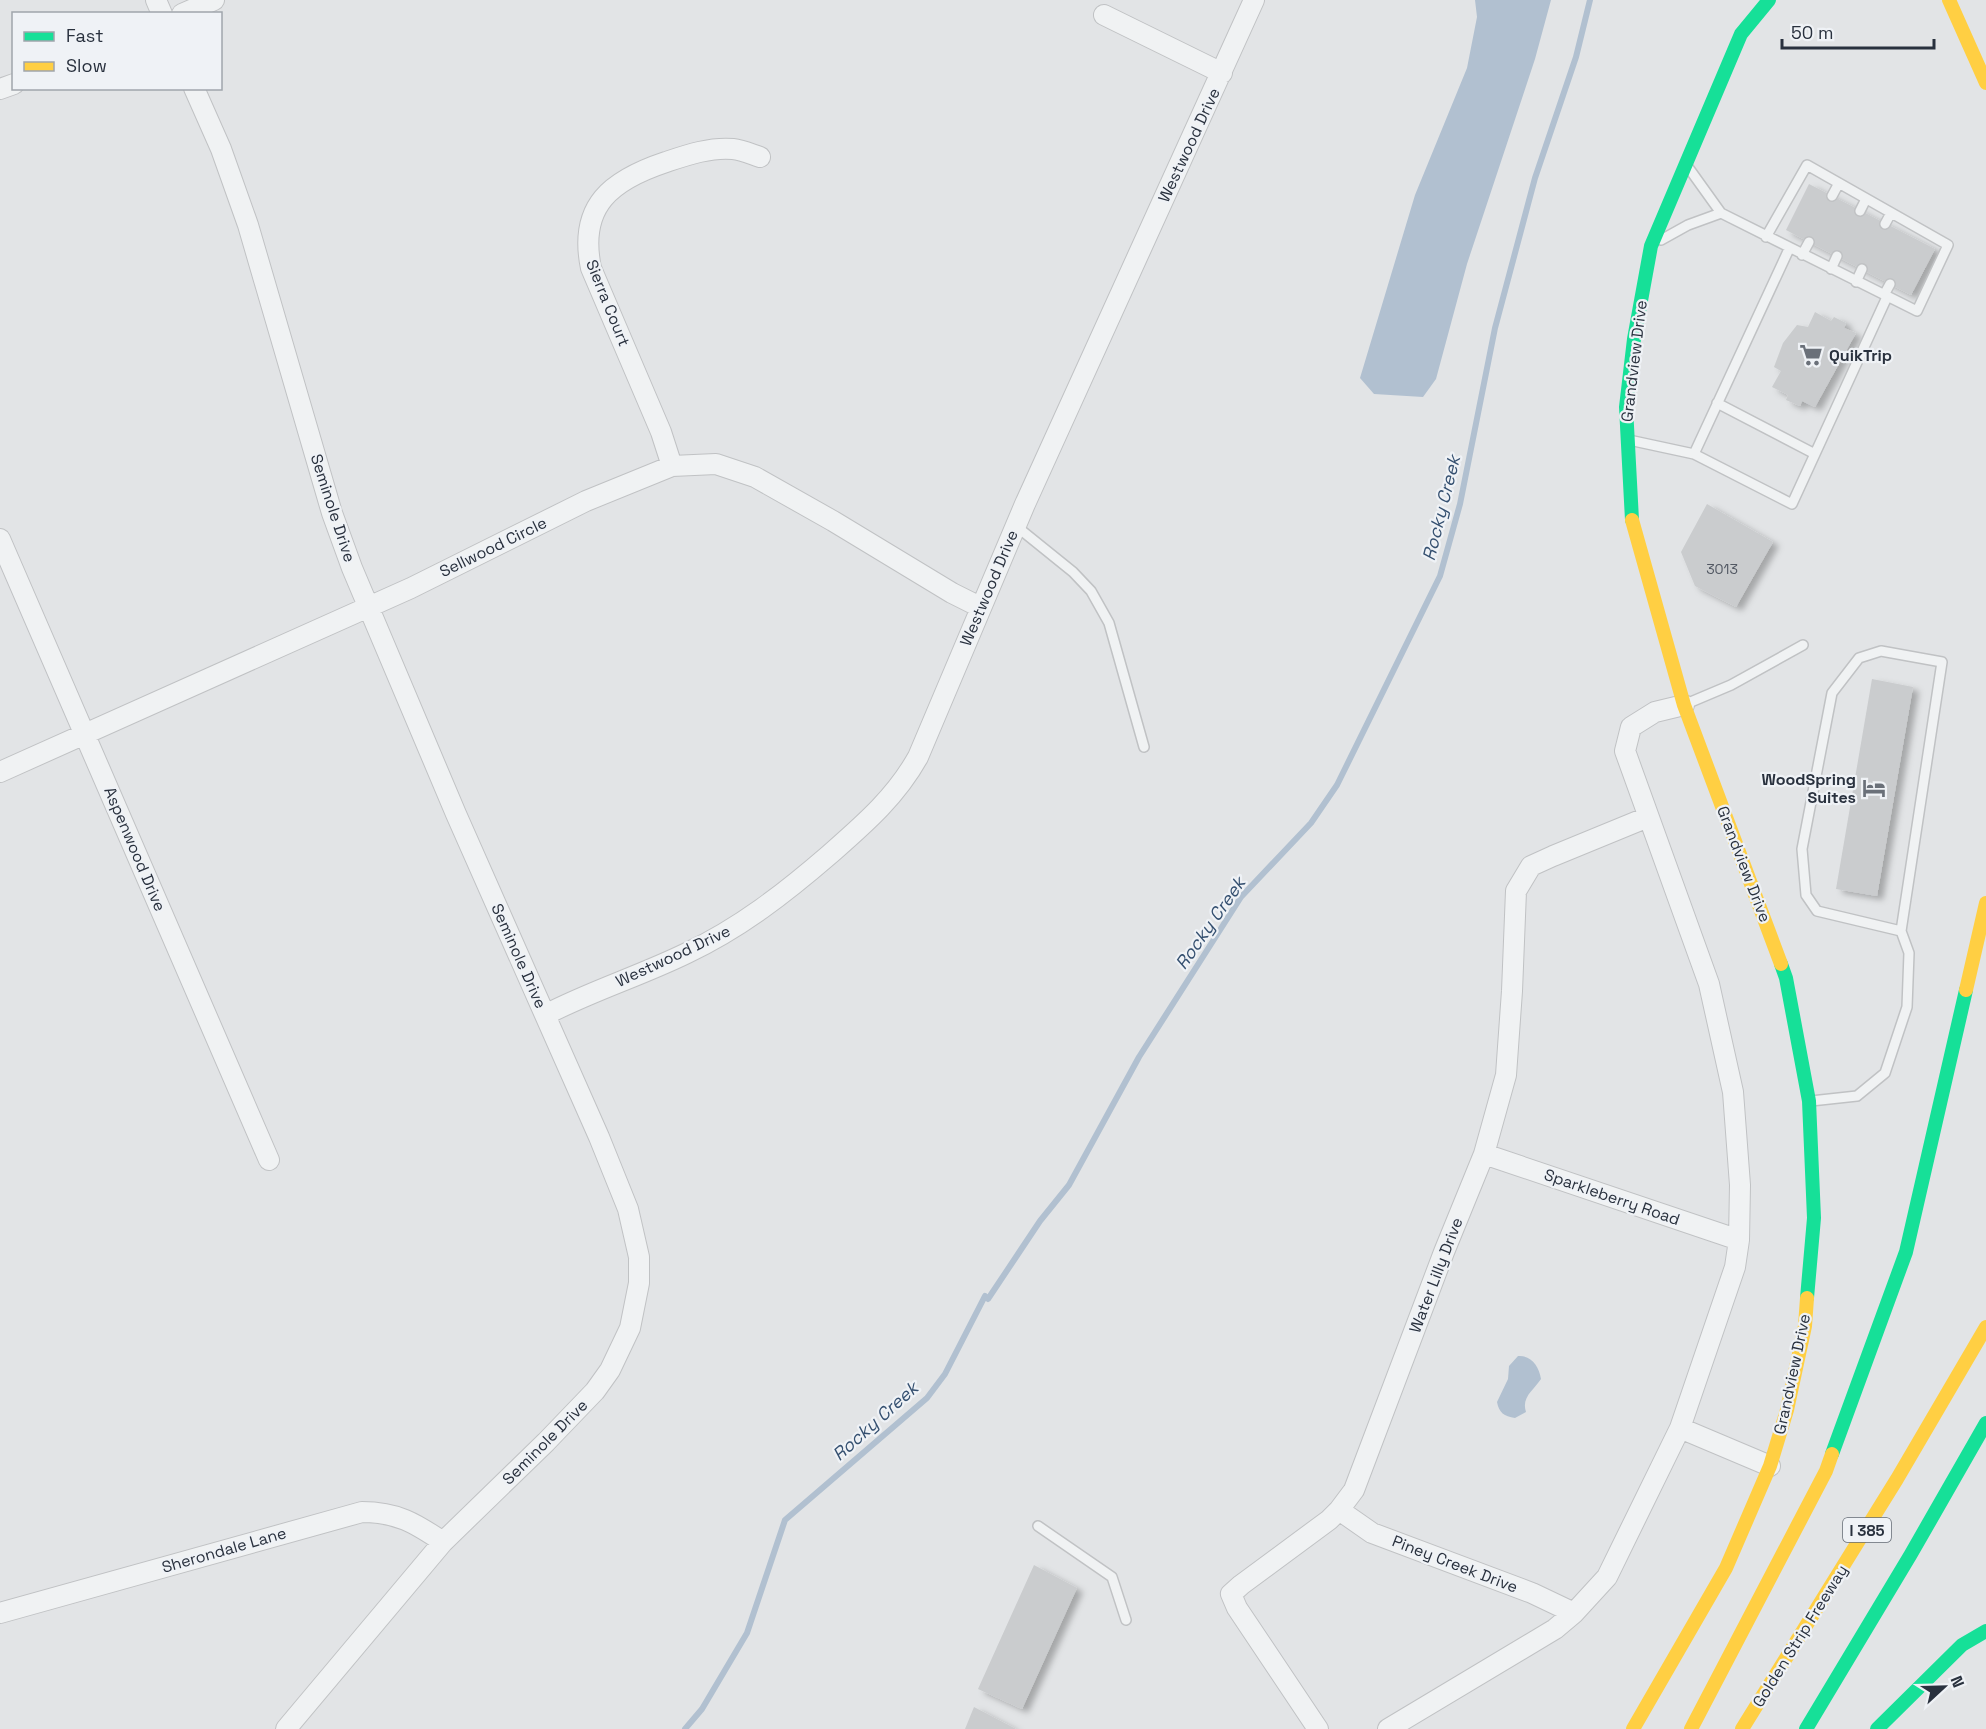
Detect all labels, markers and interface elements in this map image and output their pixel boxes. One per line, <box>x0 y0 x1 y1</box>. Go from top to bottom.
legend <box>12 12 222 90</box>
scale bar <box>1782 12 1934 50</box>
text: 50 m <box>1791 21 1833 44</box>
text: Fast <box>66 24 103 47</box>
text: Slow <box>66 54 107 77</box>
street label: Westwood Drive <box>1153 84 1225 206</box>
street label: Sierra Court <box>581 257 635 349</box>
street label: Grandview Drive <box>1616 299 1652 423</box>
supermarket icon: QuikTrip <box>1798 342 1824 368</box>
place label: QuikTrip <box>1829 345 1892 366</box>
street label: Seminole Drive <box>306 451 360 565</box>
water label: Rocky Creek <box>1417 451 1466 563</box>
street label: Sellwood Circle <box>436 512 550 582</box>
street label: Westwood Drive <box>955 527 1023 649</box>
house number: 3013 <box>1706 560 1738 578</box>
place label: WoodSpring Suites <box>1761 769 1856 808</box>
hotel icon: WoodSpring Suites <box>1861 775 1887 801</box>
street label: Aspenwood Drive <box>99 784 171 914</box>
street label: Grandview Drive <box>1712 803 1776 925</box>
water label: Rocky Creek <box>1170 870 1252 974</box>
street label: Seminole Drive <box>487 900 551 1012</box>
street label: Westwood Drive <box>612 920 734 992</box>
street label: Sparkleberry Road <box>1541 1164 1683 1230</box>
street label: Water Lilly Drive <box>1404 1214 1468 1336</box>
street label: Grandview Drive <box>1769 1312 1815 1436</box>
water label: Rocky Creek <box>827 1375 924 1466</box>
street label: Seminole Drive <box>498 1395 592 1489</box>
road number: I 385 <box>1843 1518 1891 1542</box>
street label: Sherondale Lane <box>159 1522 289 1578</box>
street label: Piney Creek Drive <box>1389 1530 1521 1598</box>
street label: Golden Strip Freeway <box>1748 1561 1852 1711</box>
north arrow <box>1914 1657 1974 1717</box>
text: N <box>1946 1673 1969 1690</box>

